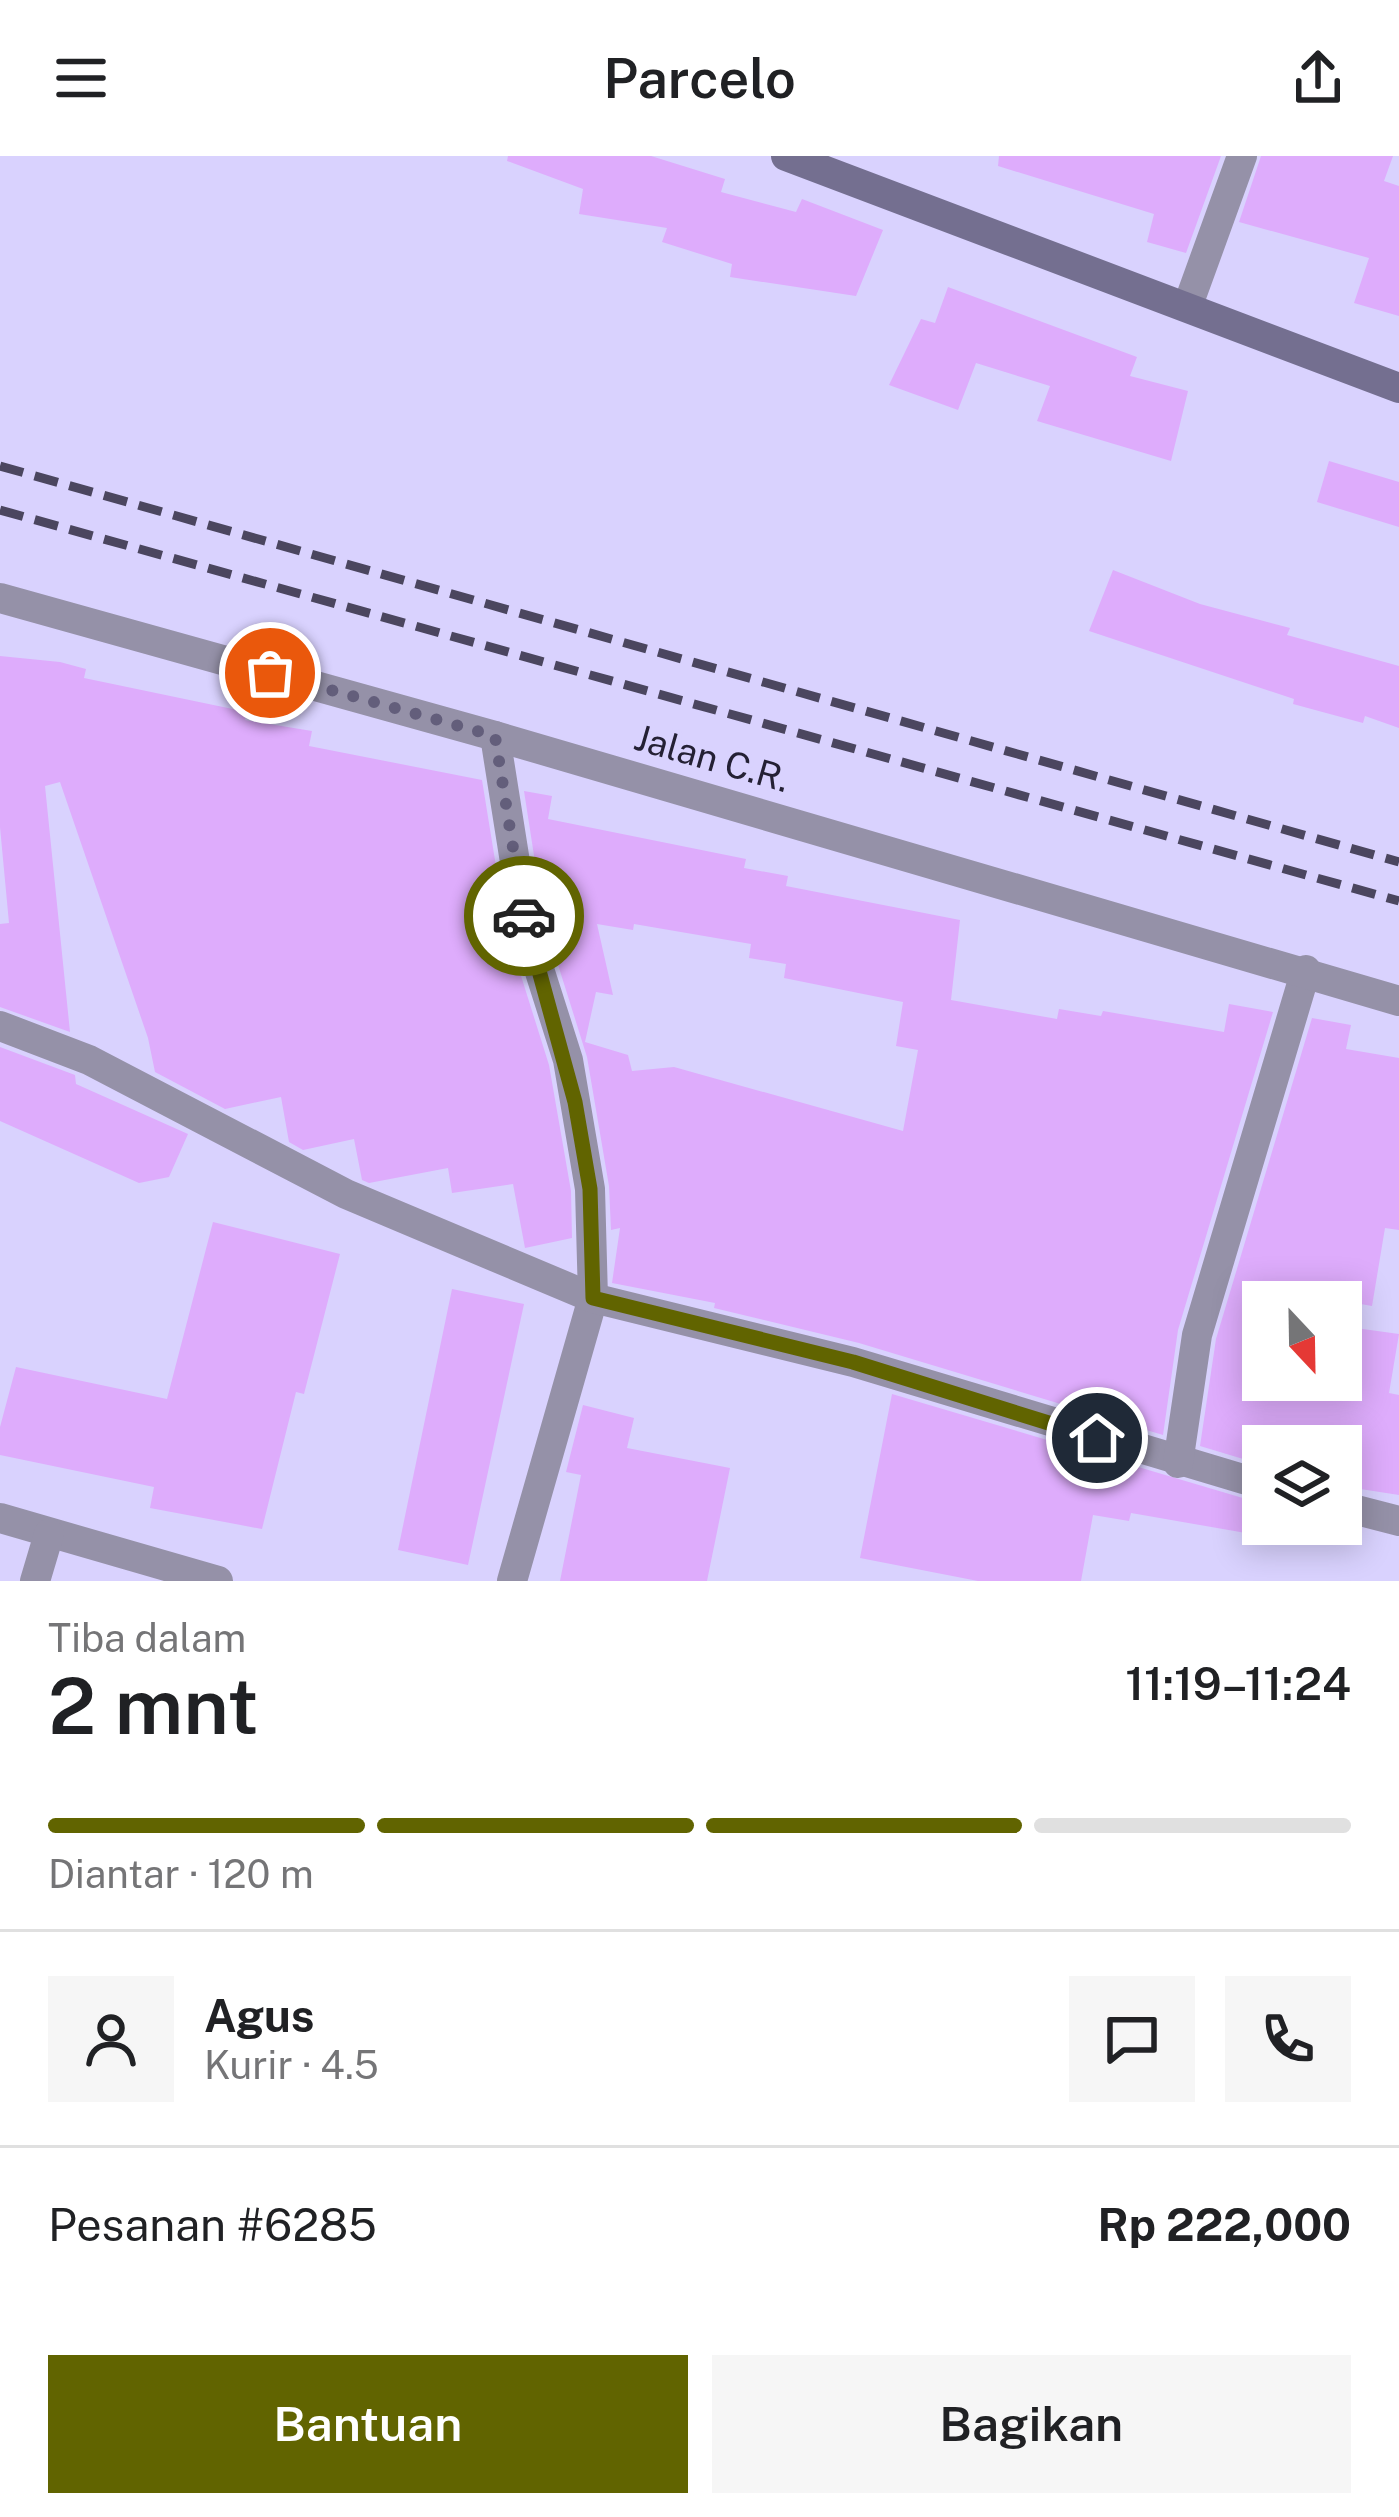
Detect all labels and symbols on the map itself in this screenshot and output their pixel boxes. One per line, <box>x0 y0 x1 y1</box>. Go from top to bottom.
pin <box>219 622 321 724</box>
street label: Jalan C.R. <box>630 716 794 800</box>
courier <box>464 856 584 976</box>
north arrow <box>1242 1281 1362 1401</box>
pin <box>1046 1387 1148 1489</box>

